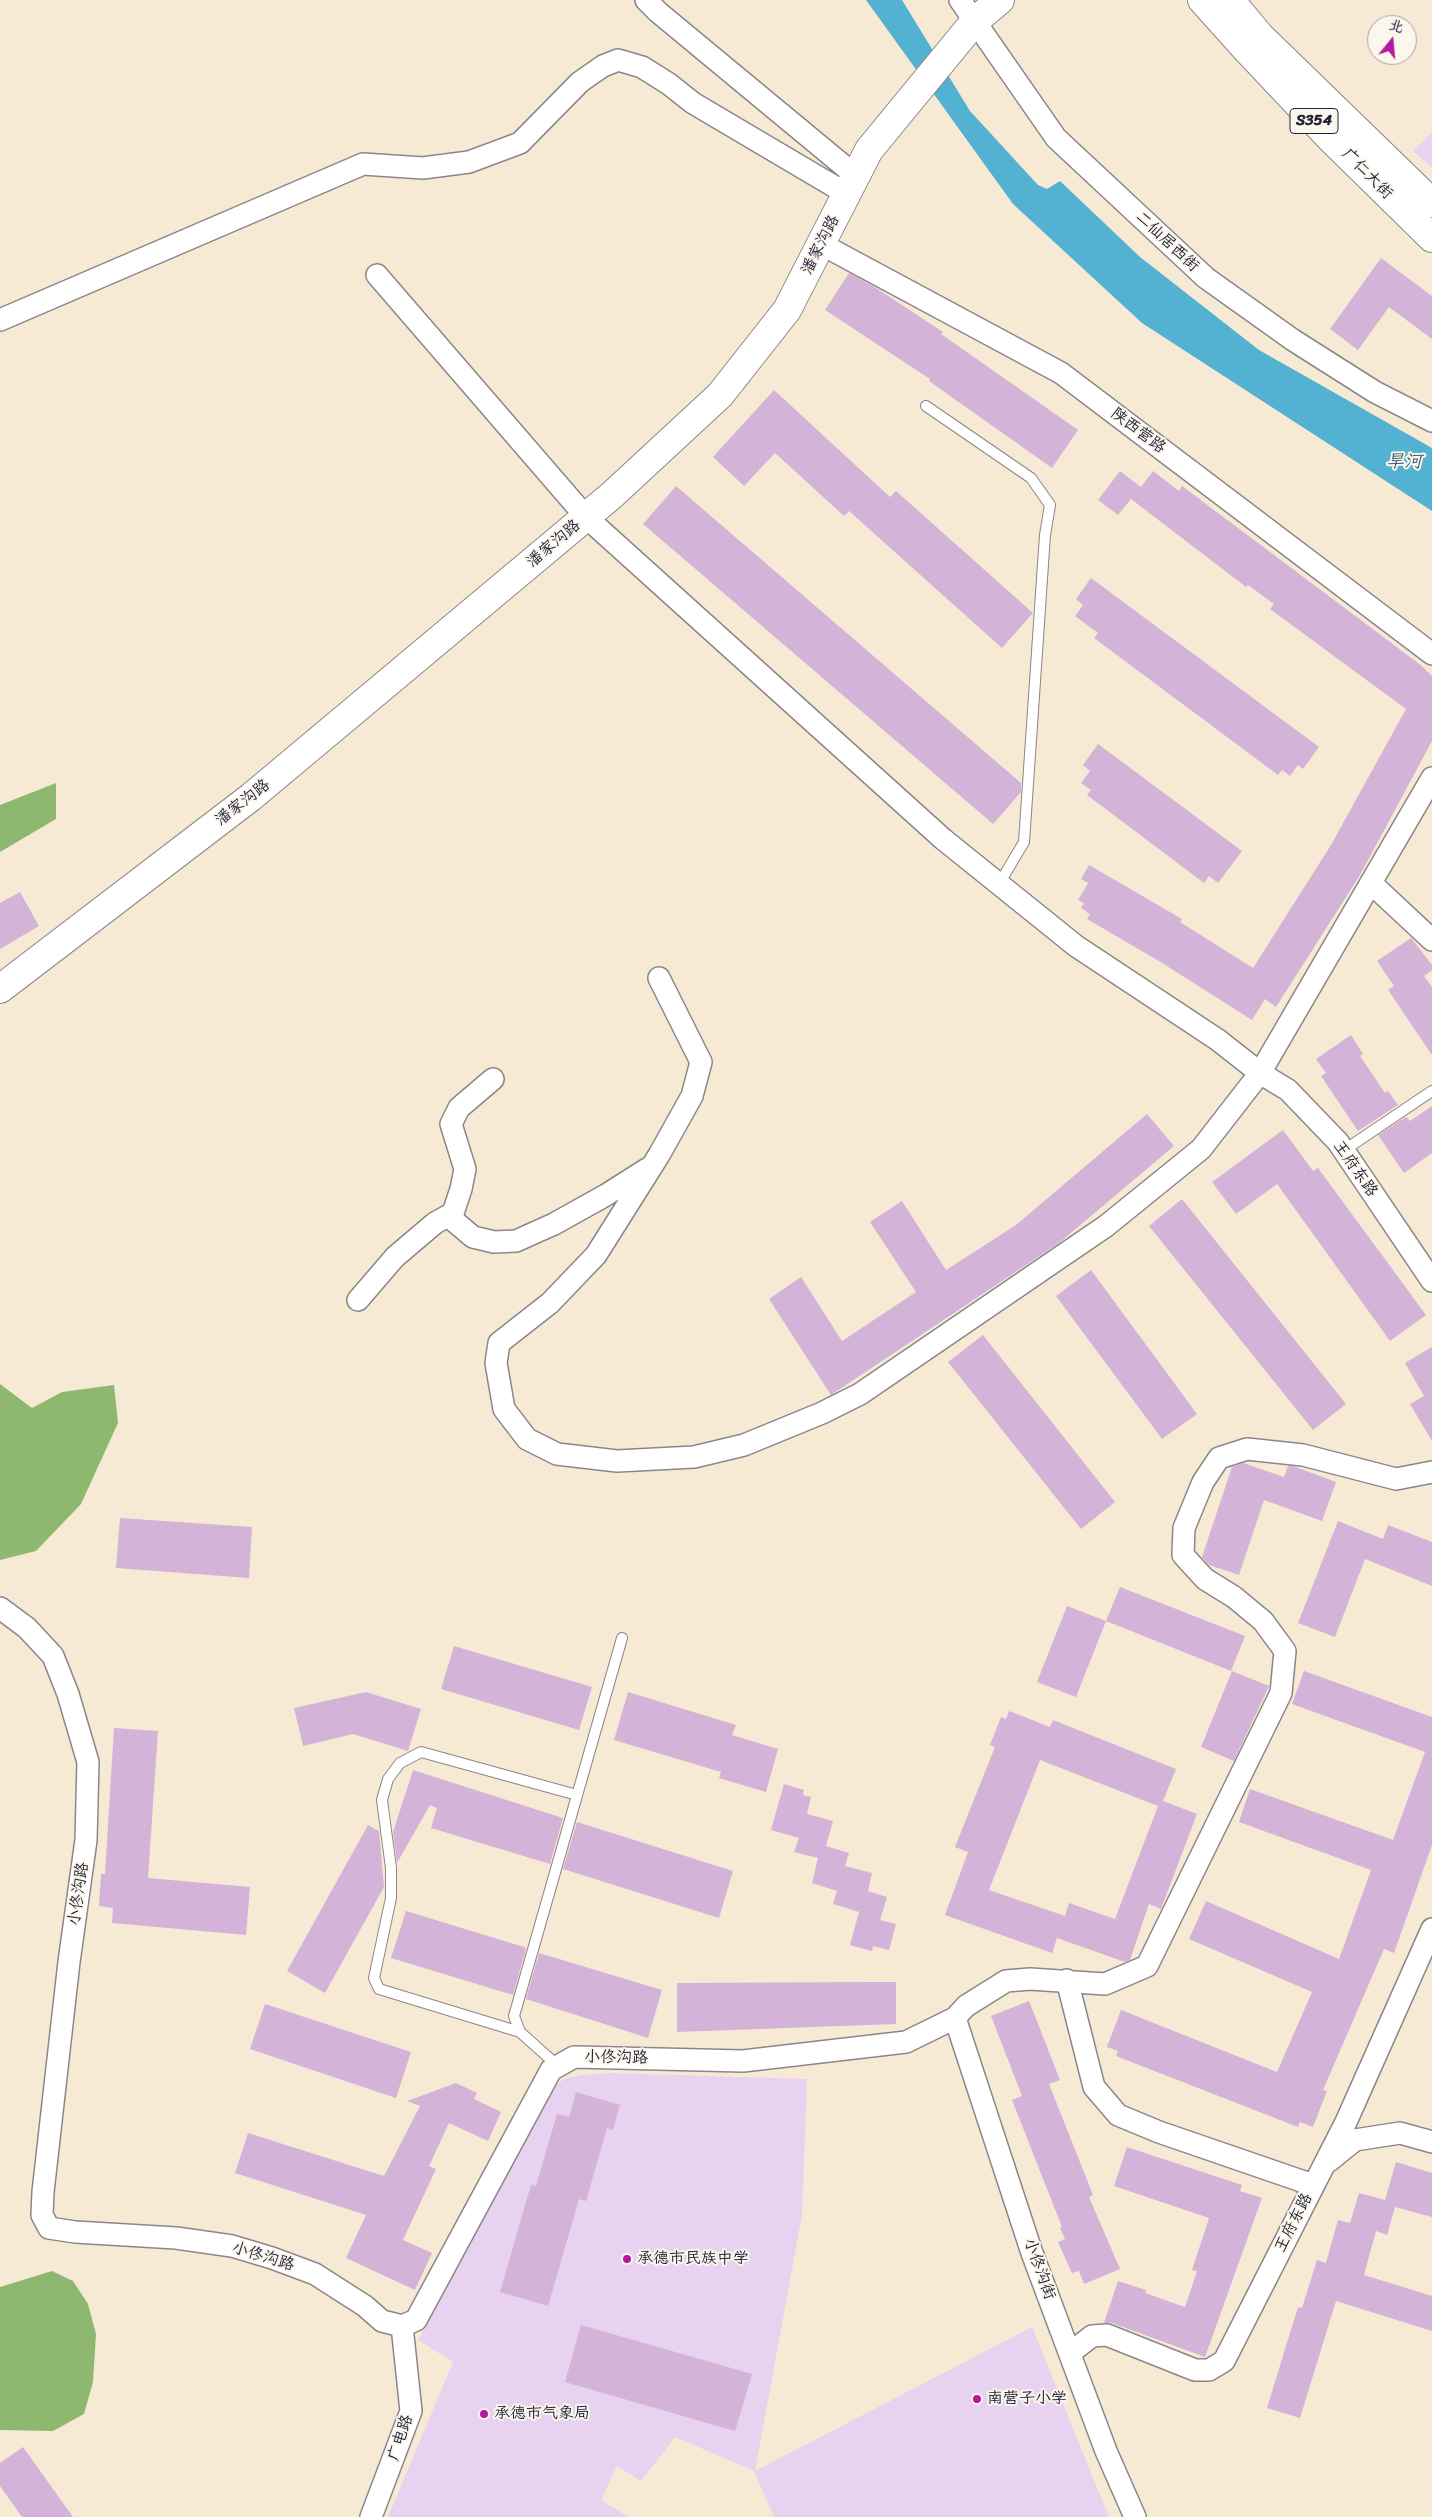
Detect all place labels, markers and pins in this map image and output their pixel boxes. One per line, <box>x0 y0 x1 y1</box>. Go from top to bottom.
place label: 承德市民族中学 <box>637 2249 749 2269</box>
marker: 承德市民族中学 <box>621 2253 633 2265</box>
place label: 南营子小学 <box>987 2389 1067 2409</box>
marker: 南营子小学 <box>971 2393 983 2405</box>
place label: 承德市气象局 <box>494 2404 590 2424</box>
marker: 承德市气象局 <box>478 2408 490 2420</box>

